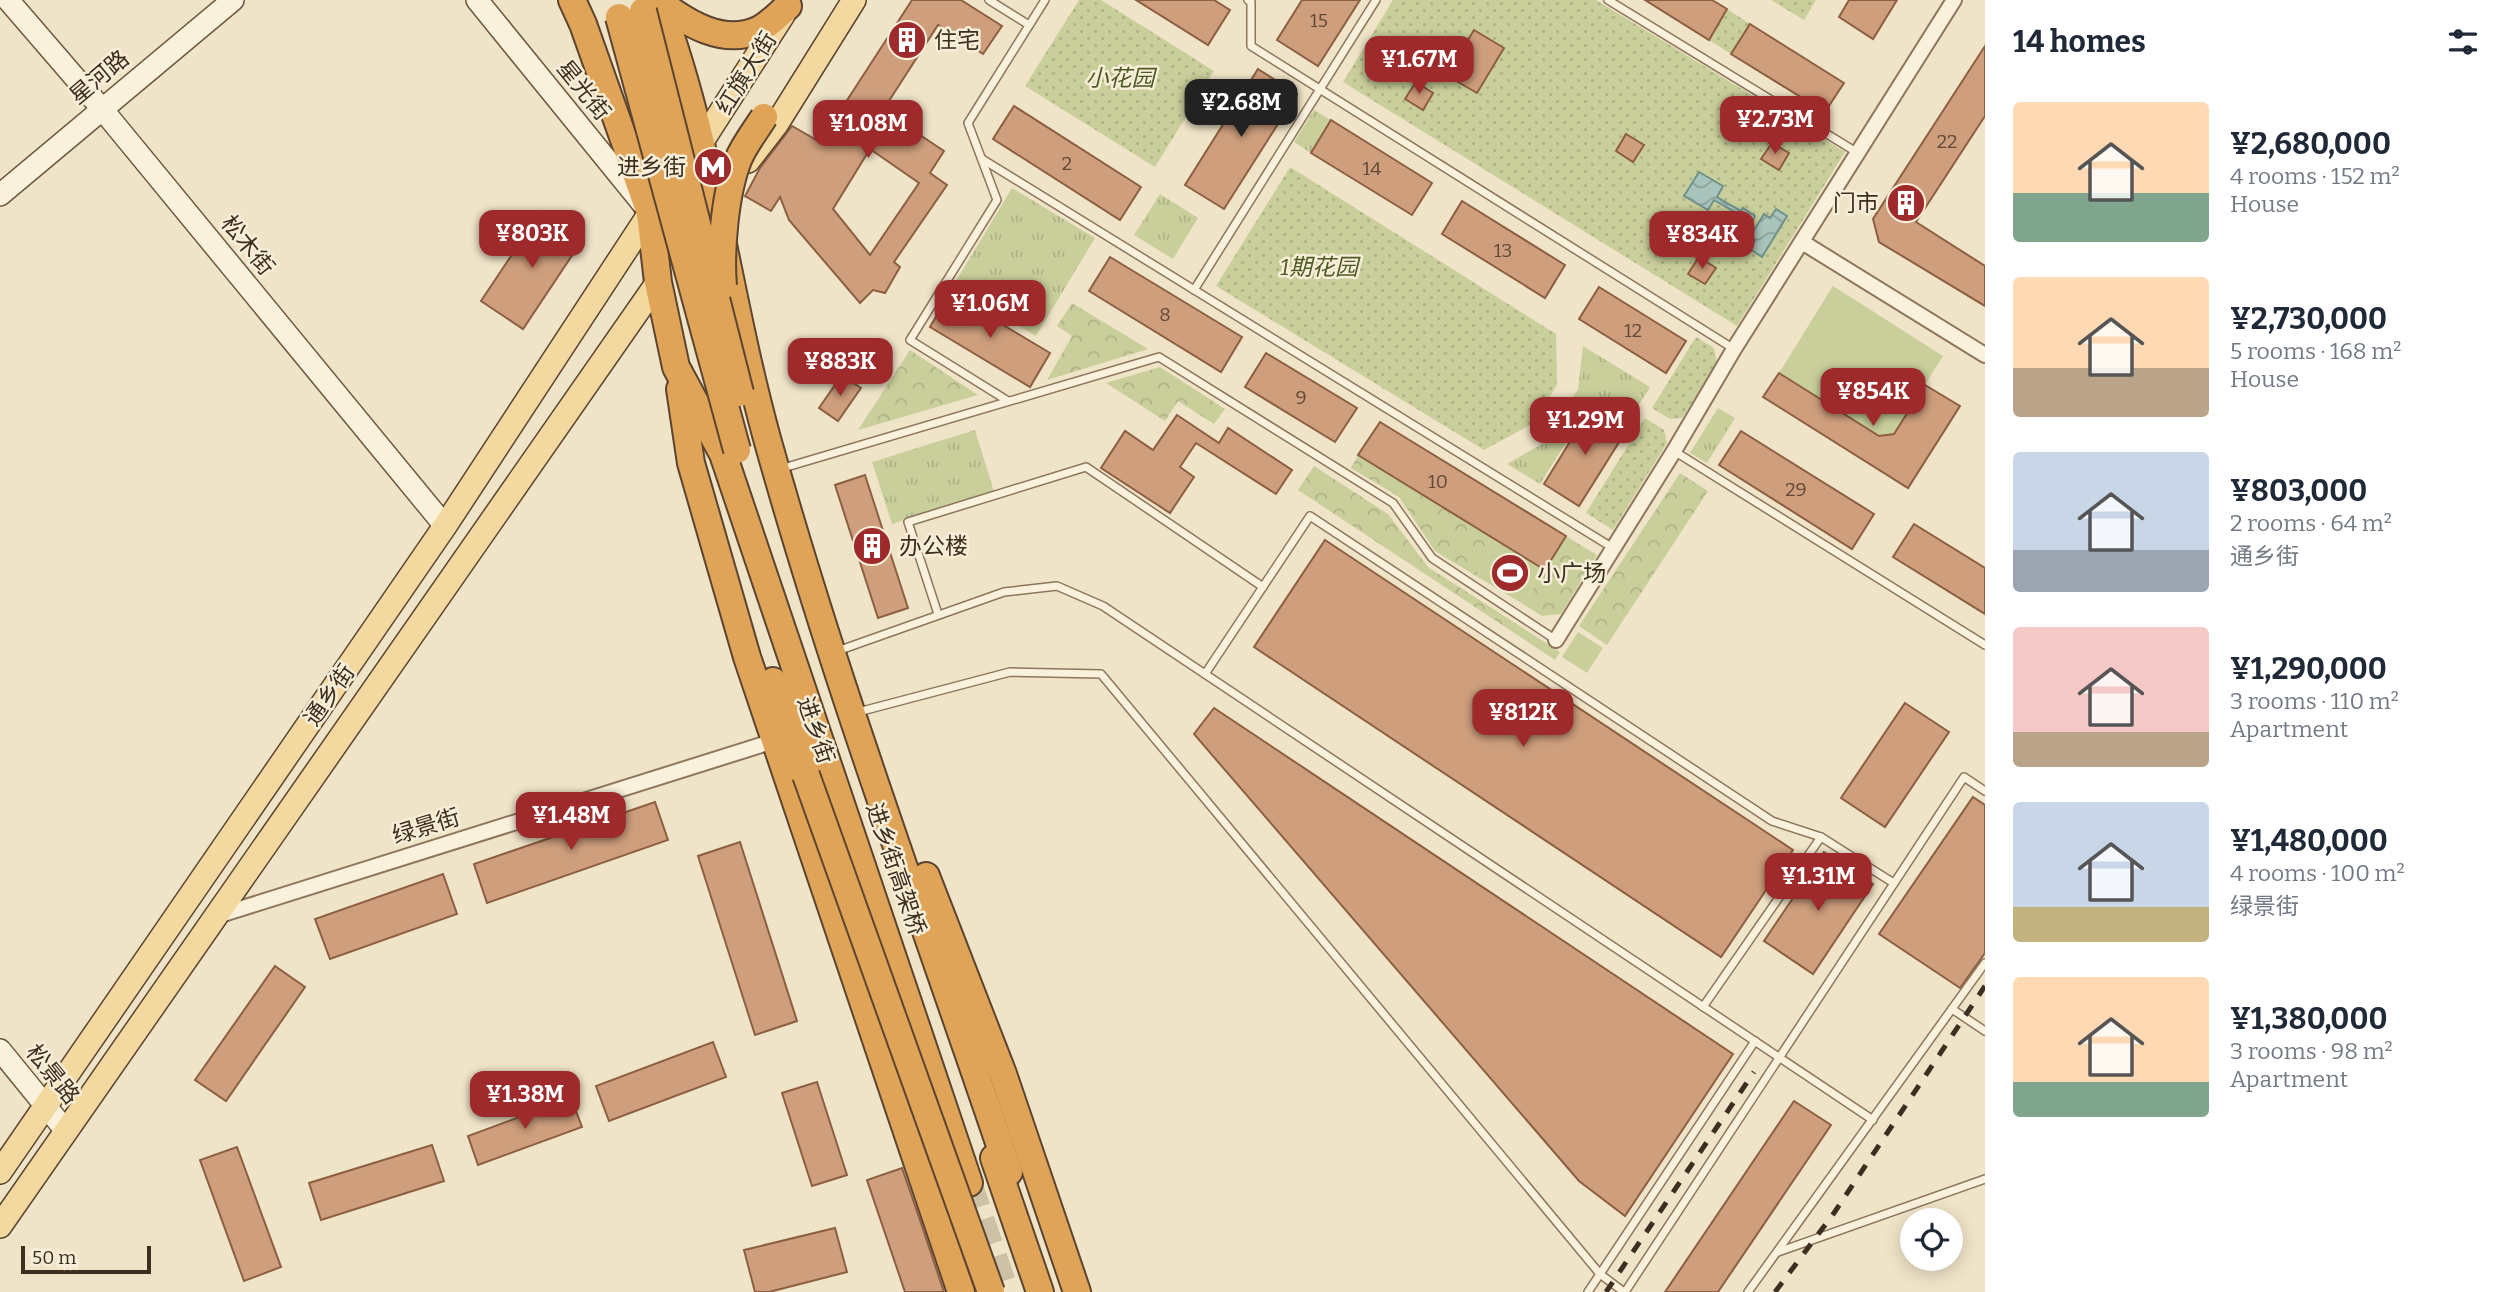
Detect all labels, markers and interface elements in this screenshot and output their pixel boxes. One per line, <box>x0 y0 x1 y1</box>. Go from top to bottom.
house number: 15 <box>1310 9 1328 32</box>
building icon: 住宅 <box>886 19 928 61</box>
icon: filters <box>2444 23 2482 61</box>
text: 14 homes <box>2013 24 2146 60</box>
place label: 住宅 <box>934 26 980 54</box>
street label: 红旗大街 <box>710 27 782 119</box>
pin: ¥1.67M <box>1362 36 1476 96</box>
street label: 星河路 <box>64 44 134 110</box>
text: ¥1.67M <box>1381 45 1457 73</box>
street label: 星光街 <box>551 54 617 126</box>
park label: 小花园 <box>1086 64 1158 92</box>
pin: ¥2.68M <box>1184 80 1298 139</box>
text: ¥2.68M <box>1201 88 1281 116</box>
pin: ¥2.73M <box>1718 96 1832 156</box>
pin: ¥1.08M <box>811 100 925 160</box>
text: ¥2.73M <box>1736 105 1814 133</box>
text: ¥1.08M <box>829 109 907 137</box>
text: ¥2,680,000 <box>2230 126 2391 162</box>
house number: 22 <box>1937 130 1957 153</box>
icon: home <box>2069 130 2153 214</box>
metro station icon: 进乡街 <box>692 146 734 188</box>
house number: 2 <box>1062 152 1072 175</box>
place label: 进乡街 <box>617 153 686 181</box>
house number: 14 <box>1363 157 1381 180</box>
text: 4 rooms · 152 m² <box>2230 162 2400 190</box>
building icon: 门市 <box>1885 182 1927 224</box>
place label: 门市 <box>1833 189 1879 217</box>
text: House <box>2230 190 2299 218</box>
street label: 松木街 <box>215 209 281 281</box>
pin: ¥803K <box>483 210 581 270</box>
pin: ¥834K <box>1653 212 1751 271</box>
text: ¥803K <box>495 219 569 247</box>
text: ¥834K <box>1665 220 1739 248</box>
house number: 13 <box>1494 239 1512 262</box>
park label: 1期花园 <box>1280 253 1361 281</box>
pin: ¥1.06M <box>933 280 1047 340</box>
text: ¥1.06M <box>951 289 1029 317</box>
text: ¥2,730,000 <box>2230 301 2387 337</box>
house number: 8 <box>1159 303 1171 326</box>
icon: home <box>2069 305 2153 389</box>
house number: 12 <box>1624 319 1642 342</box>
text: 5 rooms · 168 m² <box>2230 337 2401 365</box>
pin: ¥883K <box>791 338 889 398</box>
text: ¥883K <box>804 347 876 375</box>
text: House <box>2230 365 2299 393</box>
pin: ¥854K <box>1824 368 1922 428</box>
text: ¥854K <box>1837 377 1909 405</box>
house number: 9 <box>1295 386 1307 409</box>
pin: ¥1.29M <box>1528 398 1642 457</box>
text: ¥1.29M <box>1546 406 1624 434</box>
house number: 10 <box>1428 470 1448 493</box>
text: ¥803,000 <box>2230 473 2367 509</box>
house number: 29 <box>1785 478 1807 501</box>
icon: home <box>2069 480 2153 564</box>
text: 2 rooms · 64 m² <box>2230 509 2392 537</box>
building icon: 办公楼 <box>851 525 893 567</box>
place label: 办公楼 <box>899 532 968 560</box>
text: 通乡街 <box>2230 542 2299 570</box>
sports icon: 小广场 <box>1489 552 1531 594</box>
place label: 小广场 <box>1537 559 1606 587</box>
text: ¥1,290,000 <box>2230 651 2387 687</box>
icon: home <box>2069 655 2153 739</box>
street label: 通乡街 <box>298 659 360 731</box>
text: 3 rooms · 110 m² <box>2230 687 2399 715</box>
pin: ¥812K <box>1474 690 1572 749</box>
street label: 进乡街 <box>792 693 840 767</box>
text: ¥812K <box>1488 698 1558 726</box>
text: Apartment <box>2230 715 2348 743</box>
pin: ¥1.48M <box>514 792 628 852</box>
street label: 进乡街高架桥 <box>860 799 932 939</box>
text: ¥1.48M <box>532 801 610 829</box>
street label: 绿景街 <box>389 803 463 849</box>
text: ¥1,480,000 <box>2230 823 2388 859</box>
icon: home <box>2069 830 2153 914</box>
pin: ¥1.31M <box>1761 853 1875 913</box>
text: 4 rooms · 100 m² <box>2230 859 2405 887</box>
text: ¥1.31M <box>1781 862 1855 890</box>
text: 绿景街 <box>2230 892 2299 920</box>
text: ¥1,380,000 <box>2230 1001 2388 1037</box>
icon: home <box>2069 1005 2153 1089</box>
text: 3 rooms · 98 m² <box>2230 1037 2393 1065</box>
street label: 松景路 <box>20 1038 86 1110</box>
text: Apartment <box>2230 1065 2348 1093</box>
pin: ¥1.38M <box>468 1072 582 1131</box>
text: ¥1.38M <box>486 1080 564 1108</box>
map controls <box>1900 1208 1963 1271</box>
button: locate <box>1900 1208 1963 1271</box>
scale bar <box>21 1243 150 1275</box>
text: 50 m <box>32 1246 76 1269</box>

